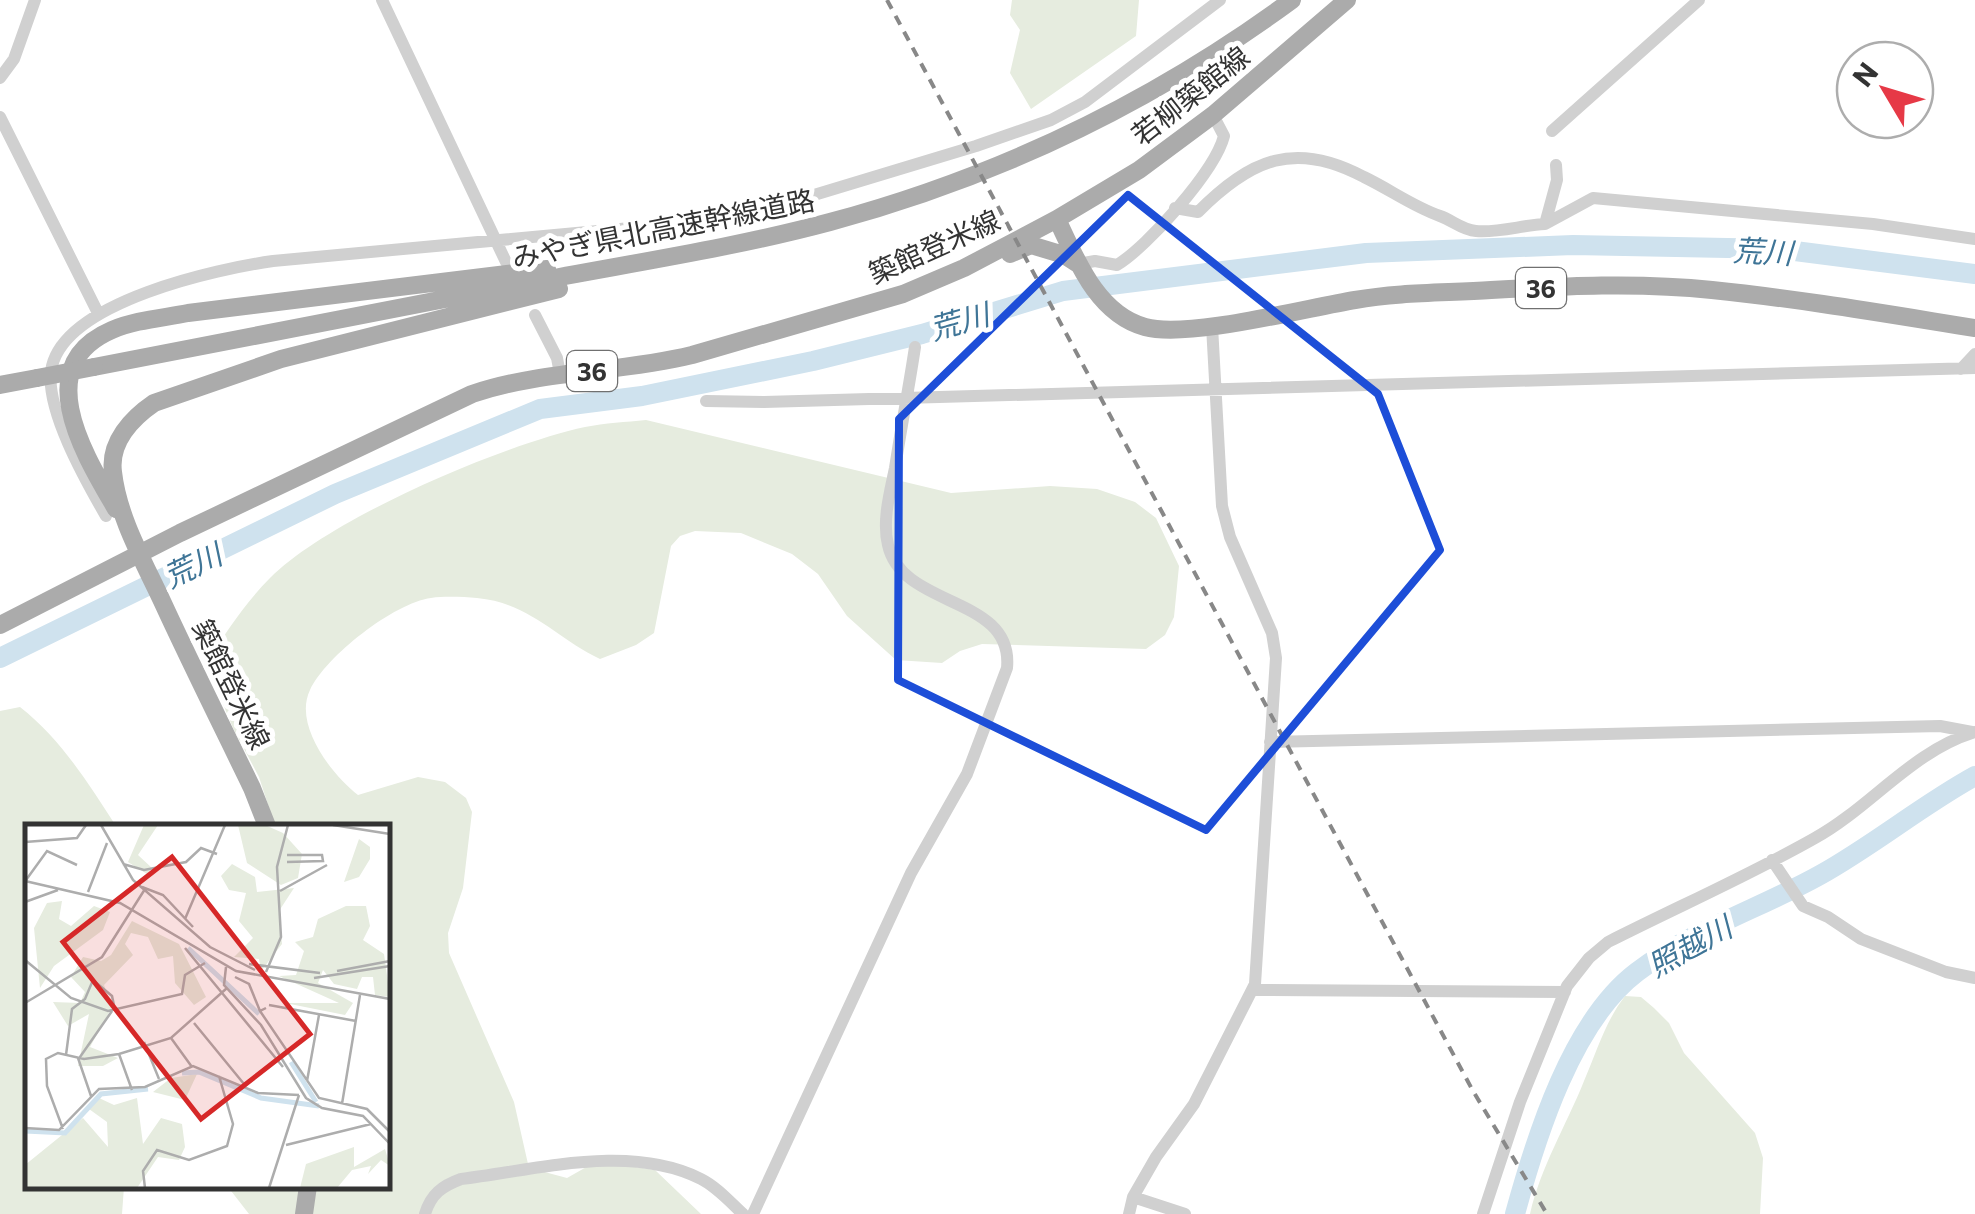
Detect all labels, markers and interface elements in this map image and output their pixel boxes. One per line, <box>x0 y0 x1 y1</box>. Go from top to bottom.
street label: 若柳築館線 <box>1124 39 1256 151</box>
north arrow <box>1835 40 1935 140</box>
text: N <box>1845 55 1884 93</box>
street label: みやぎ県北高速幹線道路 <box>509 182 817 274</box>
street label: 築館登米線 <box>863 202 1005 290</box>
water label: 荒川 <box>1732 230 1797 270</box>
road number: 36 <box>1516 268 1566 308</box>
water label: 荒川 <box>925 293 996 346</box>
road number: 36 <box>567 351 617 391</box>
water label: 荒川 <box>157 533 230 594</box>
street label: 築館登米線 <box>186 614 278 754</box>
inset map <box>25 824 390 1189</box>
water label: 照越川 <box>1641 906 1740 983</box>

